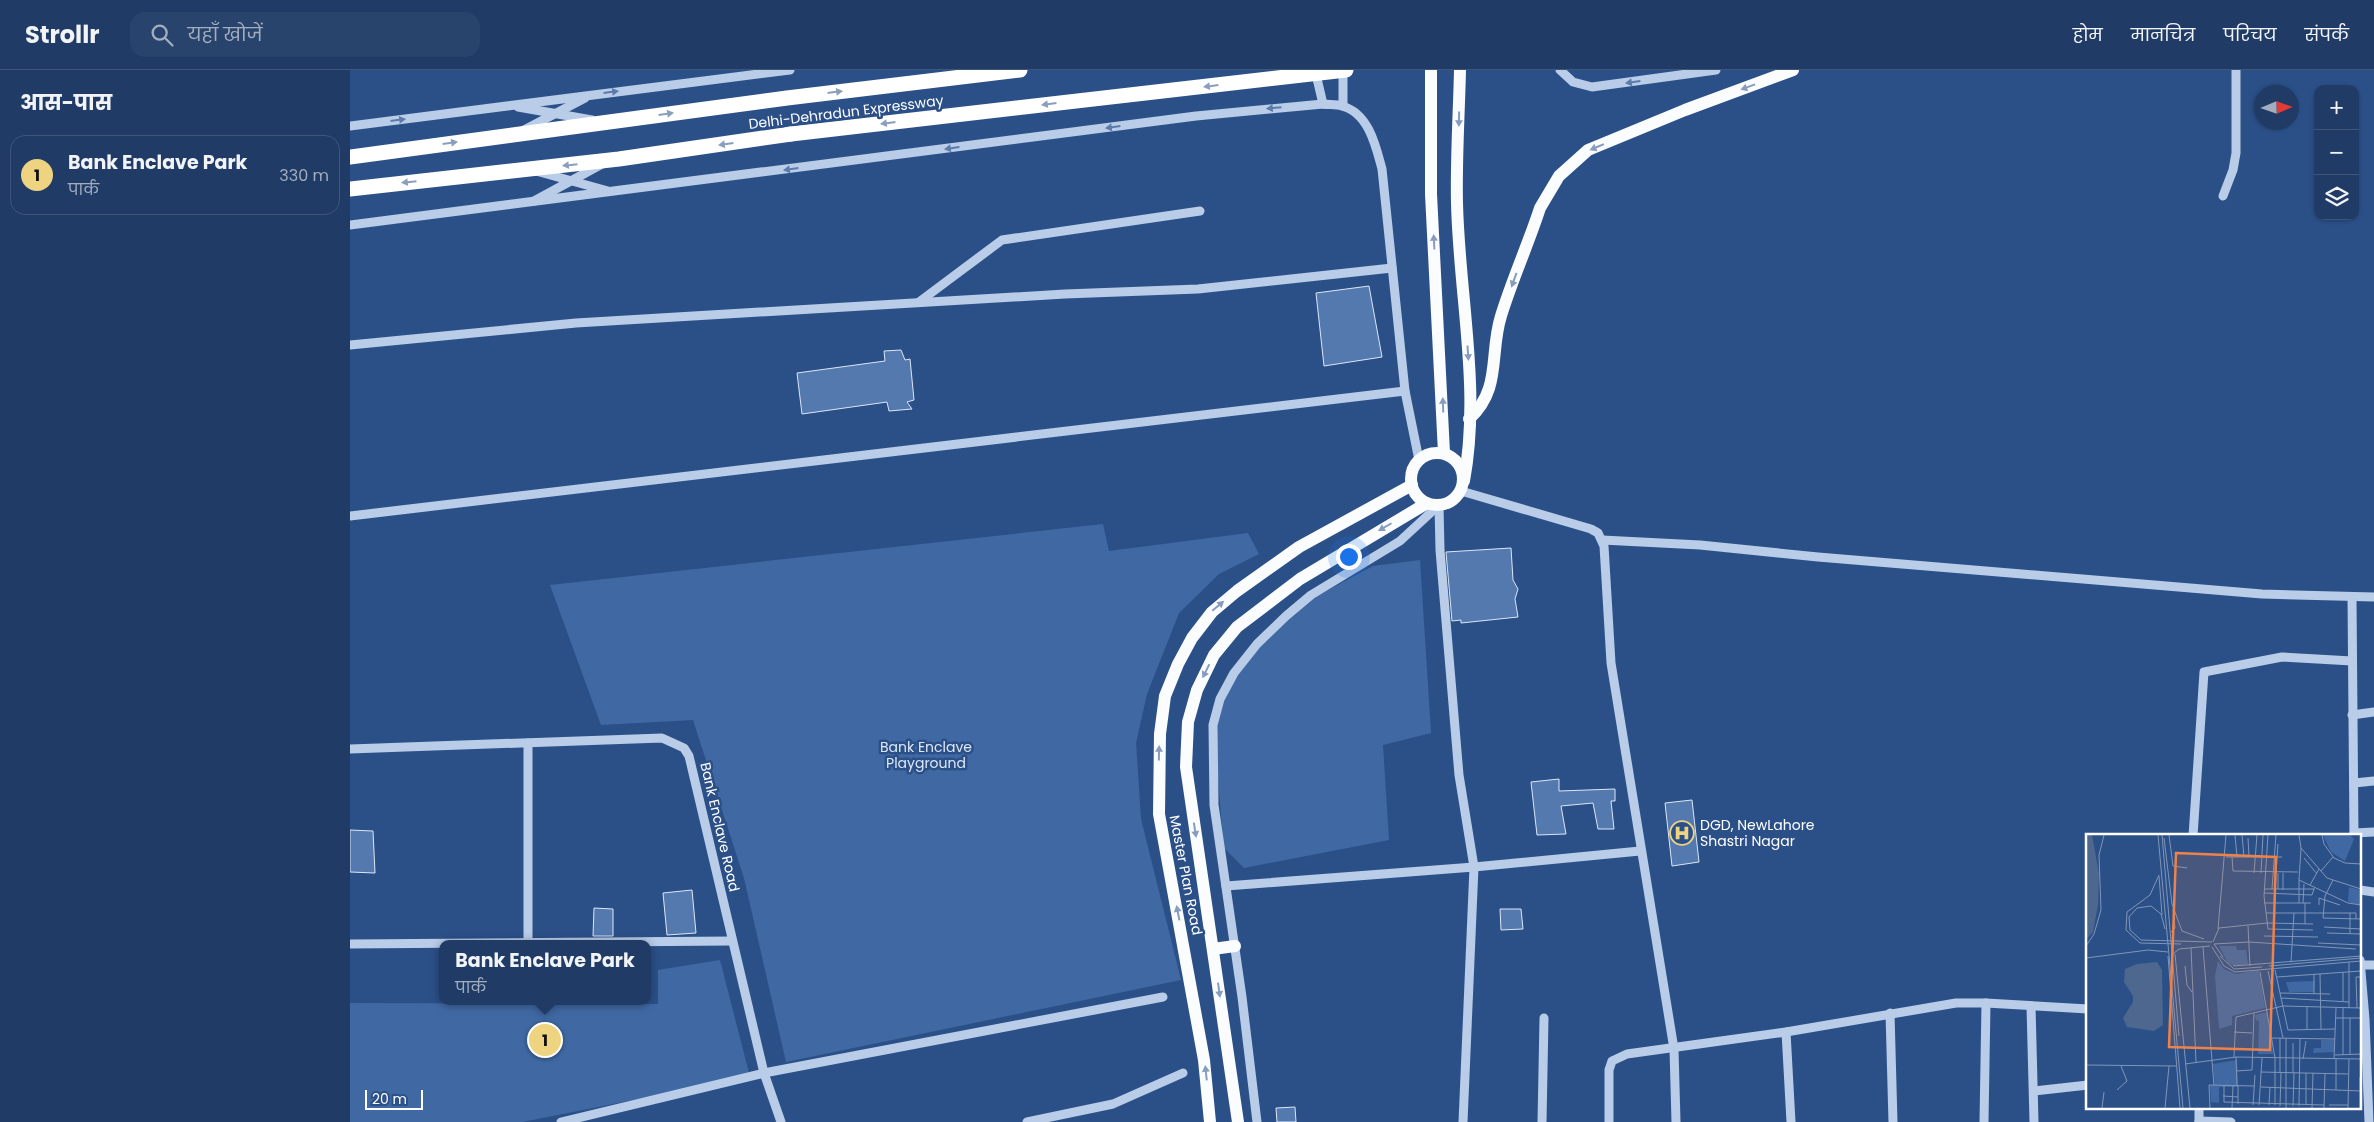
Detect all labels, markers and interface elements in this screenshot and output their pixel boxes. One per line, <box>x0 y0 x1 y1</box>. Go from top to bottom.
search box <box>130 12 480 57</box>
text: Strollr <box>25 18 100 51</box>
icon: search <box>148 21 176 49</box>
text: यहाँ खोजें <box>188 21 263 48</box>
text: होम <box>2073 22 2103 47</box>
text: मानचित्र <box>2131 22 2195 47</box>
text: परिचय <box>2223 22 2277 47</box>
text: संपर्क <box>2305 22 2349 47</box>
one-way arrow <box>1624 79 1640 87</box>
one-way arrow <box>1202 82 1218 90</box>
one-way arrow <box>1740 84 1755 91</box>
north arrow <box>2254 85 2299 130</box>
map controls <box>2314 85 2359 220</box>
button: + <box>2314 85 2359 130</box>
text: आस-पास <box>20 88 112 117</box>
one-way arrow <box>604 88 620 96</box>
one-way arrow <box>828 88 844 96</box>
street label: Delhi-Dehradun Expressway <box>747 90 945 134</box>
one-way arrow <box>1041 101 1057 109</box>
one-way arrow <box>1266 105 1282 113</box>
one-way arrow <box>658 110 674 118</box>
one-way arrow <box>1454 111 1462 127</box>
one-way arrow <box>391 116 407 124</box>
one-way arrow <box>879 119 895 127</box>
one-way arrow <box>1105 123 1121 131</box>
button: − <box>2314 130 2359 175</box>
one-way arrow <box>443 139 459 147</box>
one-way arrow <box>717 140 733 148</box>
one-way arrow <box>1589 143 1604 151</box>
one-way arrow <box>944 144 960 152</box>
text: Bank Enclave Park <box>68 149 247 176</box>
one-way arrow <box>562 161 578 169</box>
text: 1 <box>34 164 40 187</box>
text: 330 m <box>279 164 329 187</box>
one-way arrow <box>782 165 798 173</box>
button: layers <box>2314 175 2359 220</box>
text: पार्क <box>68 178 99 201</box>
one-way arrow <box>400 178 416 186</box>
one-way arrow <box>1429 234 1437 250</box>
one-way arrow <box>1510 273 1517 288</box>
one-way arrow <box>1464 345 1472 361</box>
one-way arrow <box>1438 396 1446 412</box>
one-way arrow <box>1378 523 1391 532</box>
your location <box>1336 544 1362 570</box>
one-way arrow <box>1212 601 1225 612</box>
one-way arrow <box>1202 664 1210 678</box>
park label: Bank Enclave Playground <box>880 737 972 773</box>
one-way arrow <box>1155 744 1163 760</box>
street label: Bank Enclave Road <box>695 760 745 894</box>
street label: Master Plan Road <box>1165 813 1207 937</box>
place label: DGD, NewLahore Shastri Nagar <box>1700 815 1815 851</box>
hospital icon: DGD, NewLahore Shastri Nagar <box>1669 820 1695 846</box>
one-way arrow <box>1192 822 1200 838</box>
inset map <box>2086 834 2362 1110</box>
one-way arrow <box>1174 906 1182 921</box>
popup <box>439 940 651 1005</box>
text: Bank Enclave Park <box>455 947 635 974</box>
text: पार्क <box>455 976 486 999</box>
one-way arrow <box>1215 983 1223 999</box>
pin: 1 <box>529 1021 561 1059</box>
one-way arrow <box>1202 1065 1210 1081</box>
scale bar <box>365 1087 422 1110</box>
text: 20 m <box>372 1089 407 1109</box>

